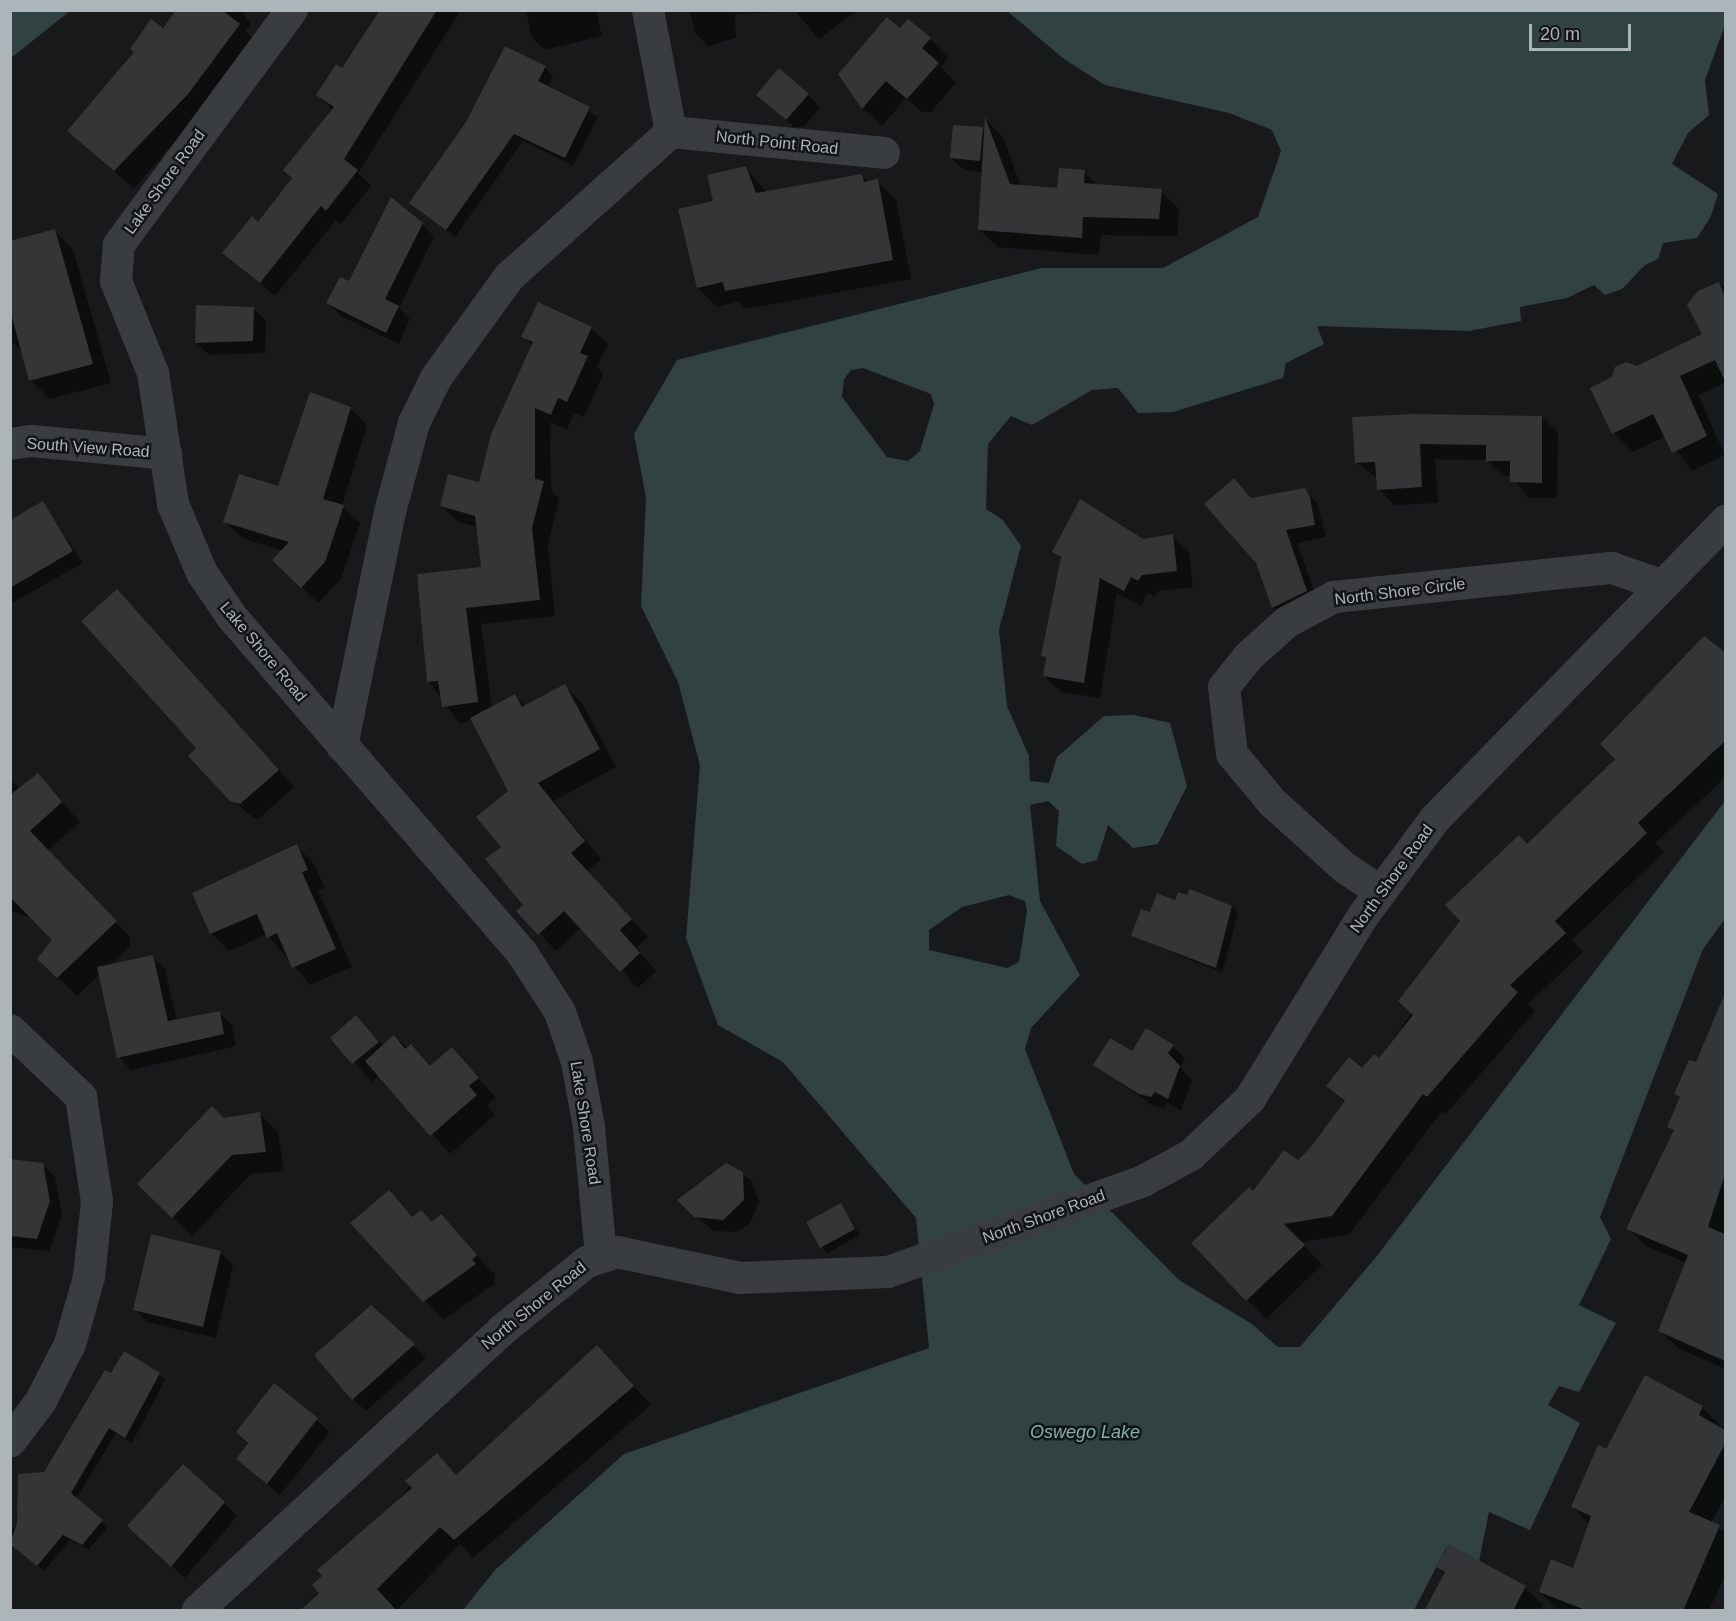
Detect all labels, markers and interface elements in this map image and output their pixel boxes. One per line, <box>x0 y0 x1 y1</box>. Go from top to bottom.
scale bar <box>1532 12 1634 50</box>
text: 20 m <box>1540 24 1580 44</box>
street label: Lake Shore Road <box>121 126 209 238</box>
street label: North Point Road <box>715 127 839 159</box>
street label: South View Road <box>26 434 150 462</box>
street label: North Shore Circle <box>1334 574 1466 610</box>
street label: Lake Shore Road <box>216 598 310 706</box>
street label: North Shore Road <box>1346 821 1438 937</box>
street label: Lake Shore Road <box>566 1060 604 1186</box>
street label: North Shore Road <box>980 1186 1108 1248</box>
street label: North Shore Road <box>478 1258 590 1354</box>
water label: Oswego Lake <box>1030 1421 1140 1443</box>

